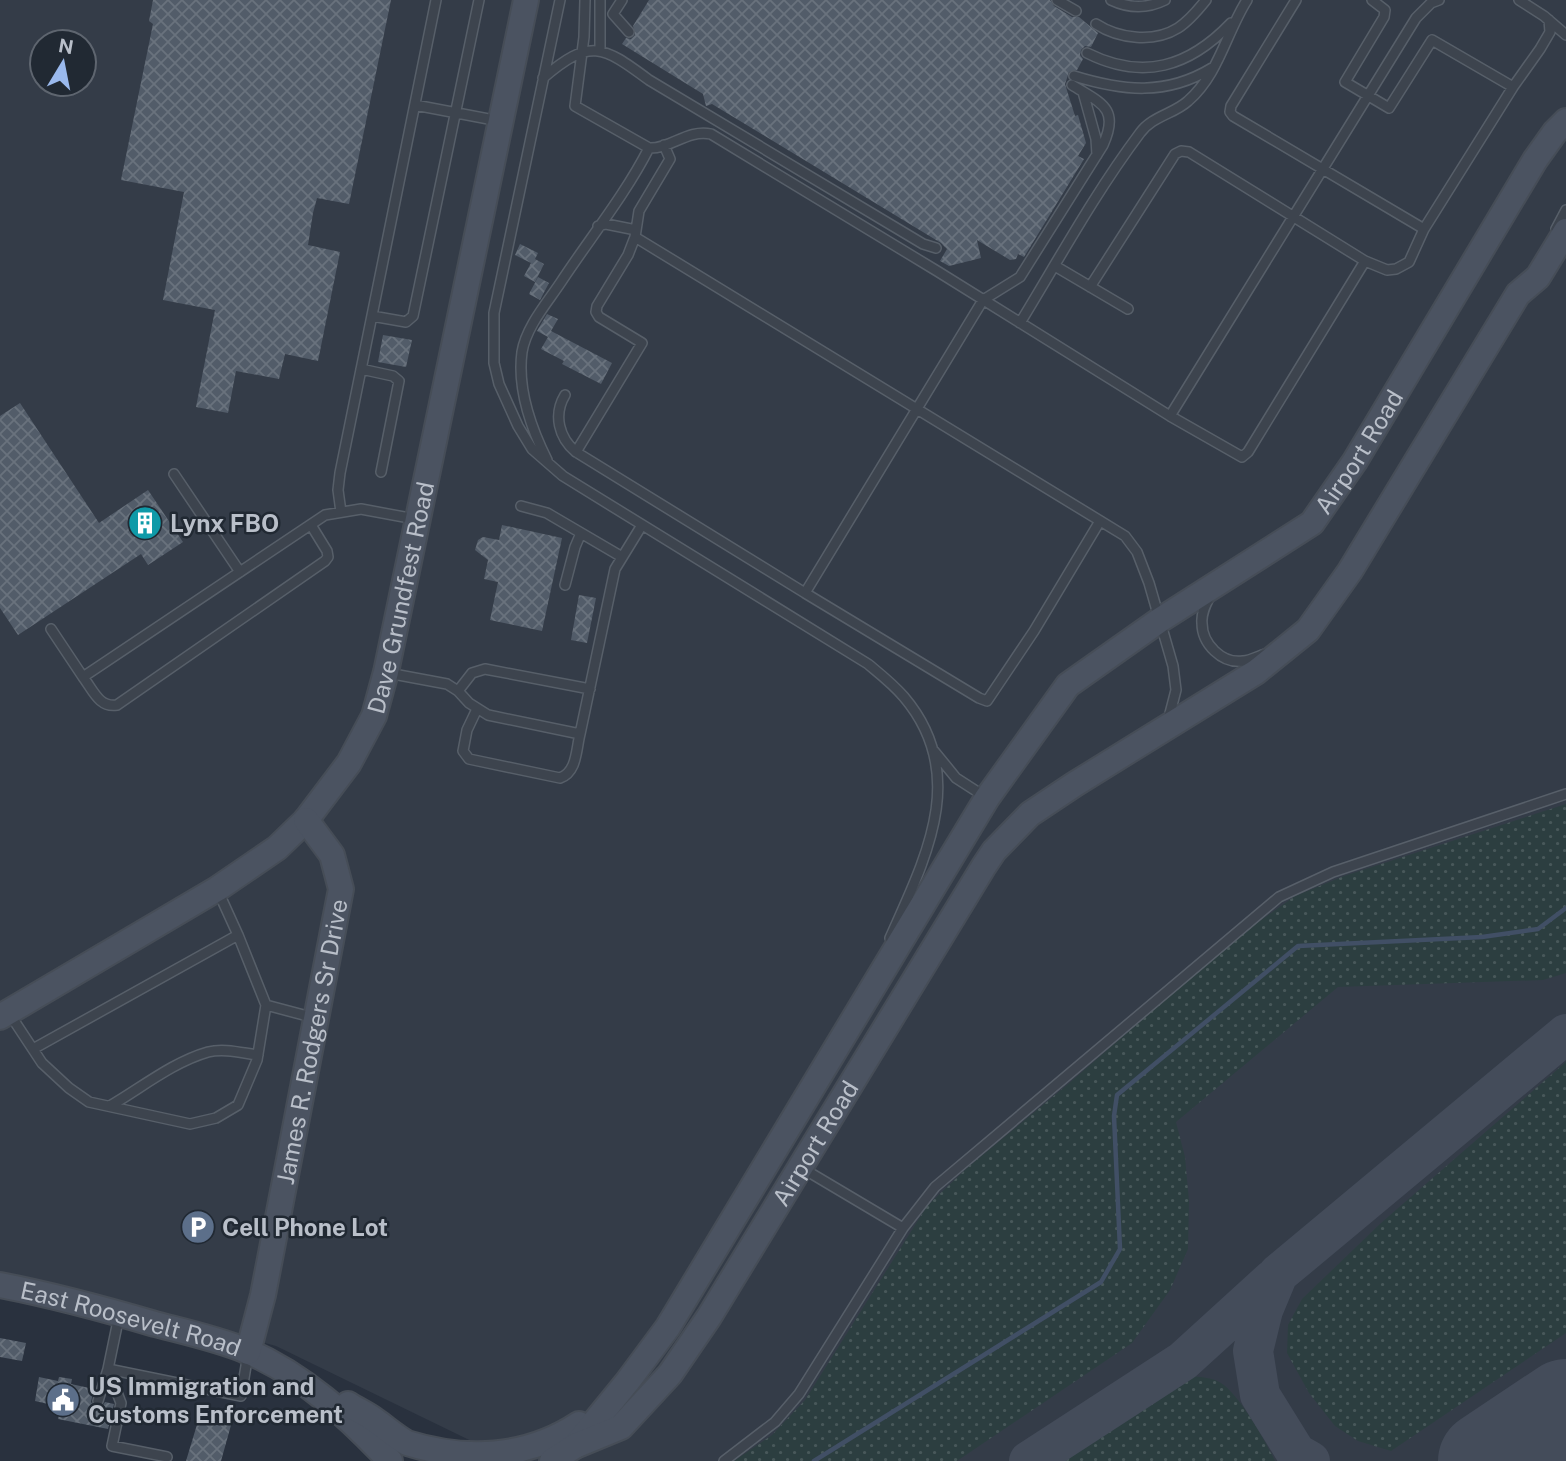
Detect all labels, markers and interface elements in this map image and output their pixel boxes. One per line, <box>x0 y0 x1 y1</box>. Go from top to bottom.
north arrow <box>28 28 98 98</box>
text: N <box>57 34 75 58</box>
street label: Airport Road <box>1309 385 1408 519</box>
street label: Dave Grundfest Road <box>361 479 439 717</box>
building icon: Lynx FBO <box>126 504 164 542</box>
place label: Lynx FBO <box>170 509 279 537</box>
street label: James R. Rodgers Sr Drive <box>271 897 353 1187</box>
street label: Airport Road <box>766 1076 864 1211</box>
parking icon: Cell Phone Lot <box>179 1208 217 1246</box>
place label: Cell Phone Lot <box>222 1213 388 1241</box>
street label: East Roosevelt Road <box>18 1276 245 1361</box>
place label: US Immigration and Customs Enforcement <box>88 1372 343 1428</box>
public building icon: US Immigration and Customs Enforcement <box>44 1381 82 1419</box>

